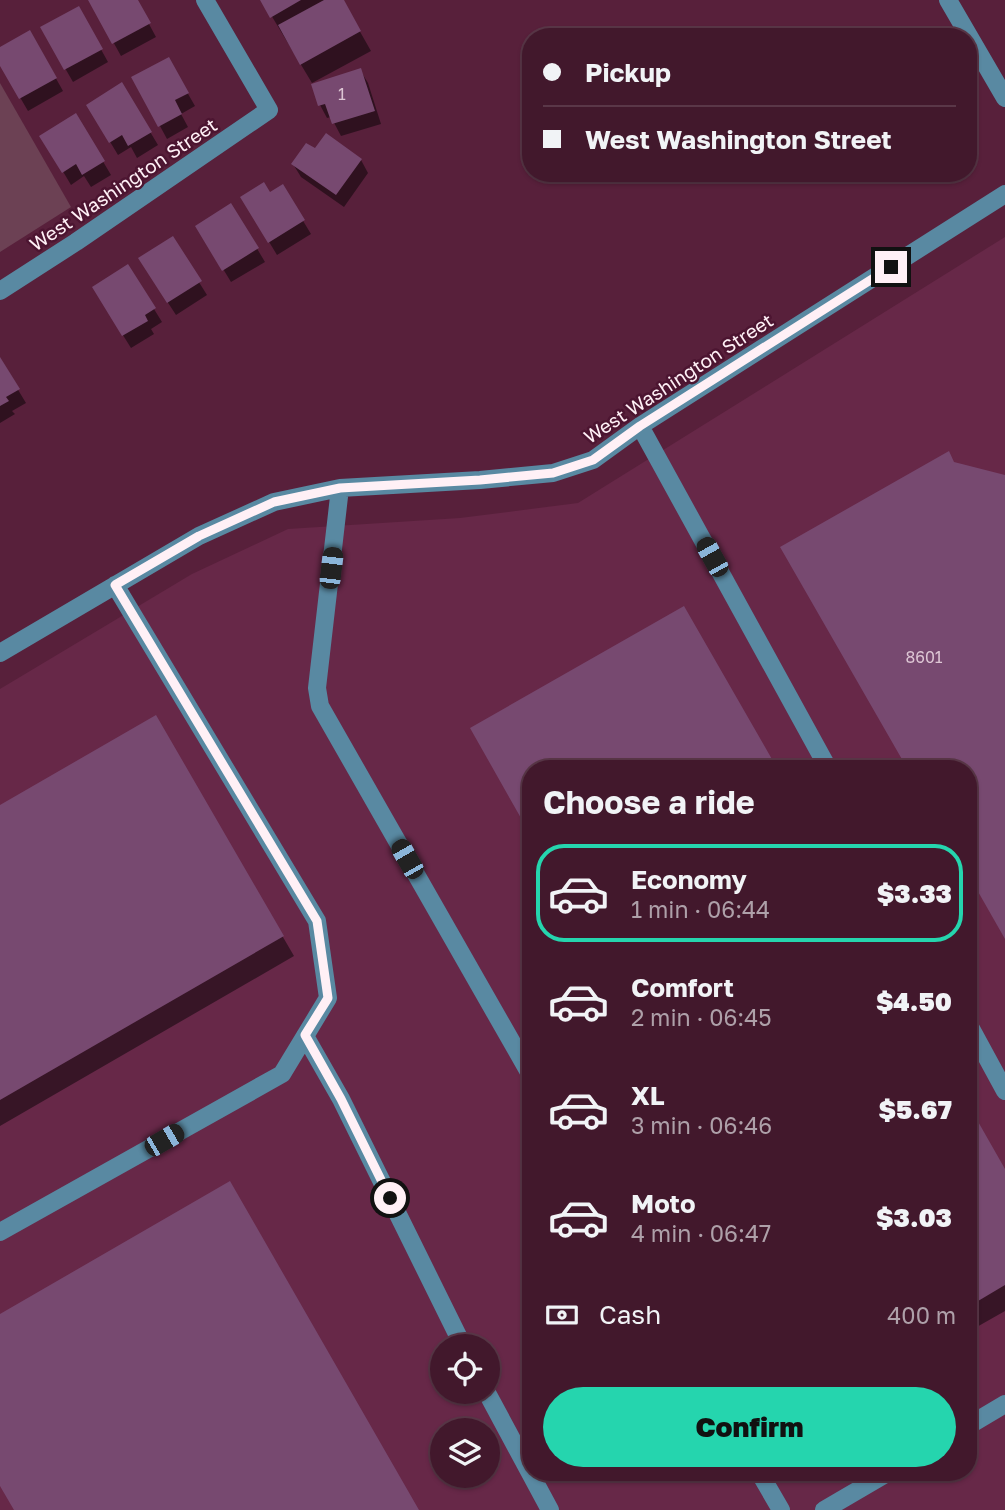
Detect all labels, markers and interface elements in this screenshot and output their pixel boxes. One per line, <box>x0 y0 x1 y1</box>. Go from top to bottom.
text: Pickup <box>585 57 671 88</box>
house number: 1 <box>338 84 346 104</box>
street label: West Washington Street <box>25 113 221 255</box>
text: West Washington Street <box>585 124 892 155</box>
route end <box>875 251 907 283</box>
street label: West Washington Street <box>579 308 777 448</box>
car <box>693 534 732 580</box>
car <box>319 546 344 590</box>
house number: 8601 <box>905 647 943 667</box>
text: Choose a ride <box>543 783 755 821</box>
car <box>388 836 427 882</box>
icon: car <box>547 862 610 925</box>
text: Economy <box>631 864 747 895</box>
text: $3.33 <box>877 878 952 909</box>
text: 1 min · 06:44 <box>631 895 770 923</box>
icon: car <box>547 970 610 1033</box>
text: Comfort <box>631 972 734 1003</box>
text: $4.50 <box>876 986 952 1017</box>
text: 2 min · 06:45 <box>631 1003 772 1031</box>
icon: car <box>547 1078 610 1141</box>
text: XL <box>631 1080 665 1111</box>
text: $5.67 <box>878 1094 952 1125</box>
text: 3 min · 06:46 <box>631 1111 772 1139</box>
car <box>141 1120 188 1160</box>
route start <box>374 1182 406 1214</box>
icon: car <box>547 1186 610 1249</box>
text: Moto <box>631 1188 696 1219</box>
text: $3.03 <box>876 1202 952 1233</box>
text: 4 min · 06:47 <box>631 1219 771 1247</box>
icon: cash <box>543 1296 581 1334</box>
text: Cash <box>599 1299 661 1330</box>
text: 400 m <box>887 1301 956 1329</box>
map controls <box>430 1334 500 1488</box>
button: locate <box>430 1334 500 1404</box>
button: Confirm <box>543 1387 956 1467</box>
button: layers <box>430 1418 500 1488</box>

